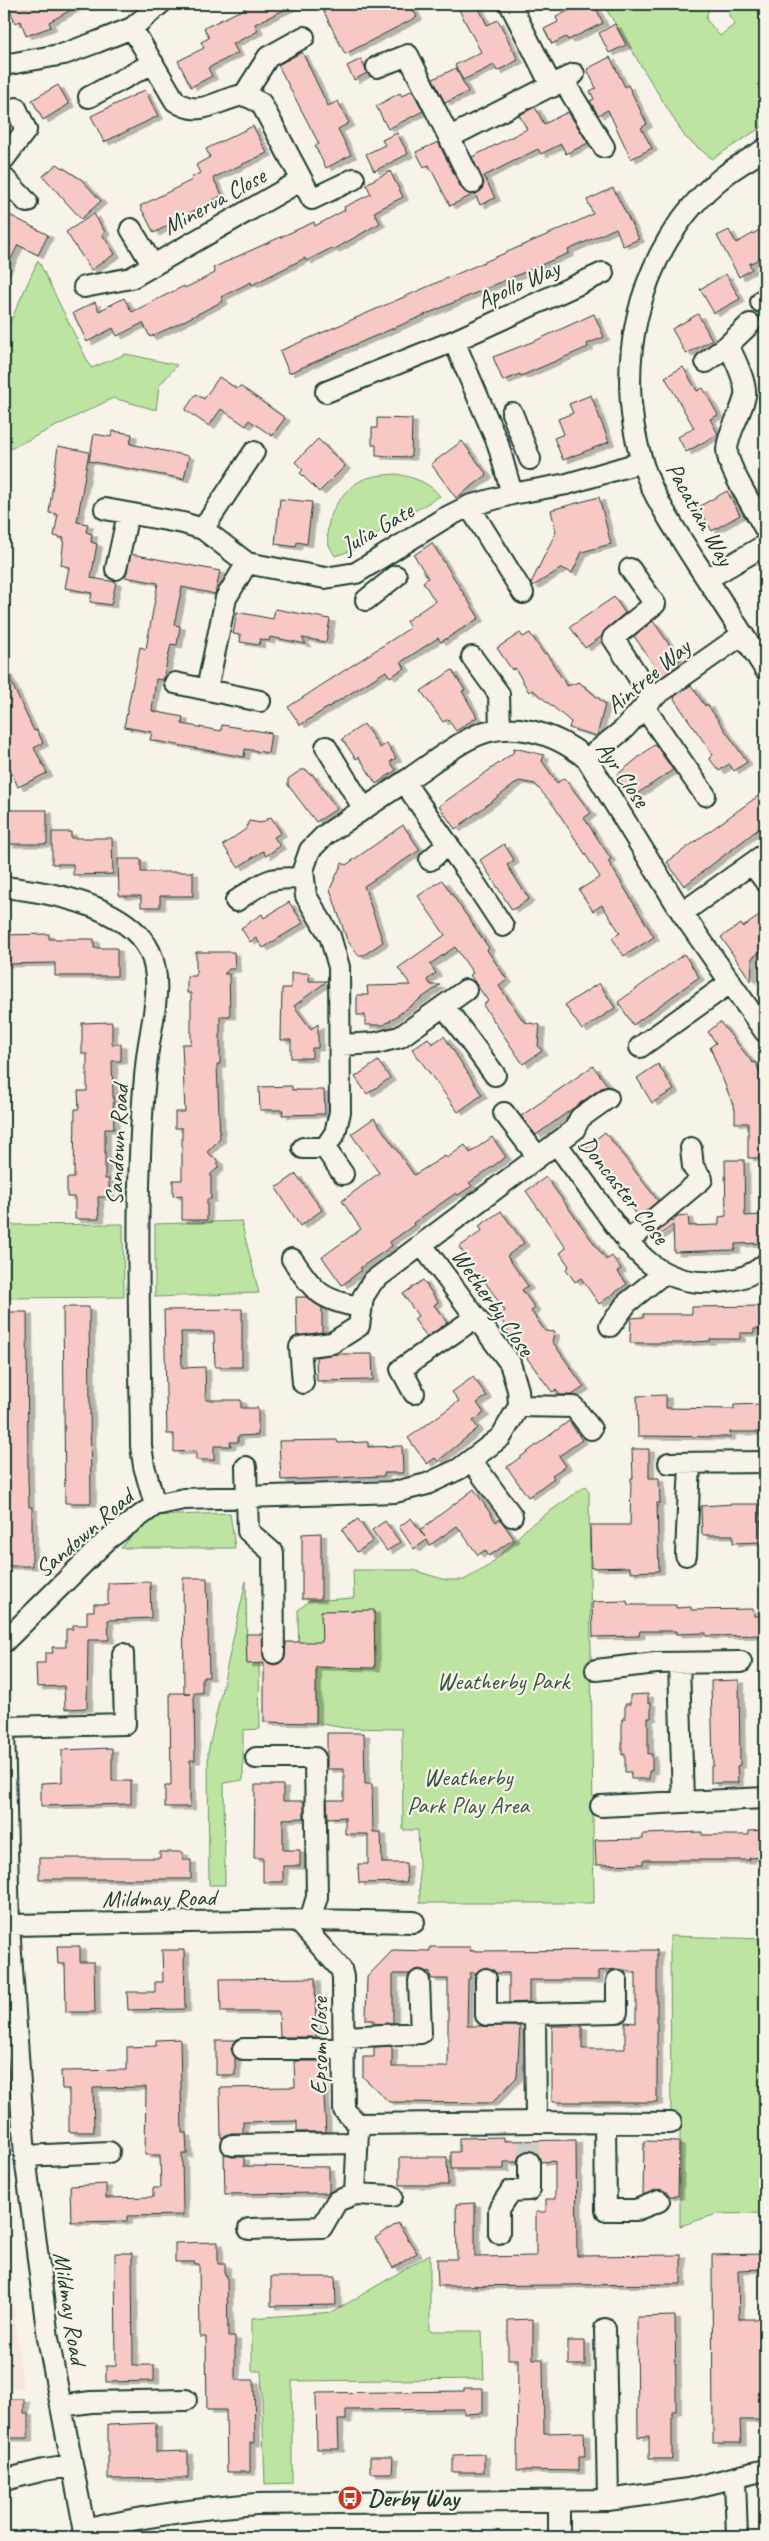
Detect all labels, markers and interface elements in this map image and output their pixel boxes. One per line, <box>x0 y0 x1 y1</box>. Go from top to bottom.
street label: Minerva Close <box>157 159 273 241</box>
street label: Apollo Way <box>472 252 566 315</box>
street label: Pacatian Way <box>659 457 741 572</box>
street label: Julia Gate <box>335 494 420 561</box>
street label: Aintree Way <box>600 631 698 720</box>
street label: Ayr Close <box>589 735 658 815</box>
street label: Sandown Road <box>99 1080 135 1206</box>
street label: Doncaster Close <box>572 1130 677 1252</box>
street label: Wetherby Close <box>445 1242 542 1364</box>
street label: Sandown Road <box>29 1480 142 1584</box>
park label: Weatherby Park <box>437 1666 572 1696</box>
park label: Weatherby Park Play Area <box>407 1762 530 1820</box>
street label: Mildmay Road <box>102 1882 220 1914</box>
street label: Epsom Close <box>304 1995 334 2095</box>
street label: Mildmay Road <box>46 2250 94 2370</box>
place label: Derby Way <box>368 2483 462 2513</box>
bus stop icon: Derby Way <box>337 2485 363 2511</box>

